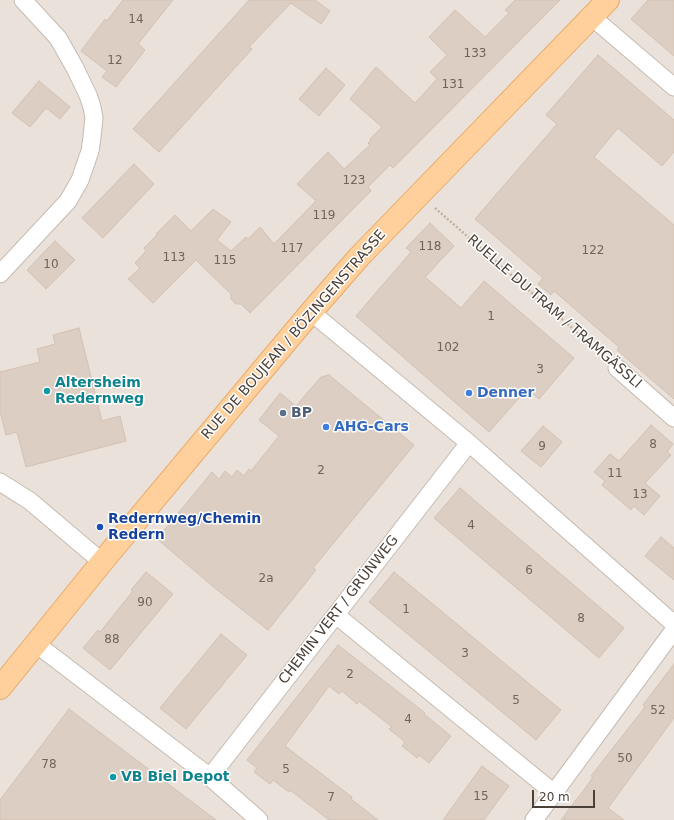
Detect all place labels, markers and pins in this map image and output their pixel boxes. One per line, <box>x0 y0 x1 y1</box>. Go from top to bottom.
place label: Altersheim Redernweg <box>55 375 144 408</box>
place label: Denner <box>477 385 534 401</box>
marker: Altersheim Redernweg <box>42 386 52 396</box>
marker: Denner <box>464 388 474 398</box>
place label: BP <box>291 405 312 421</box>
marker: BP <box>278 408 288 418</box>
place label: AHG-Cars <box>334 419 409 435</box>
marker: AHG-Cars <box>321 422 331 432</box>
place label: Redernweg/Chemin Redern <box>108 511 261 544</box>
marker: Redernweg/Chemin Redern <box>95 522 105 532</box>
place label: VB Biel Depot <box>121 769 229 785</box>
marker: VB Biel Depot <box>108 772 118 782</box>

